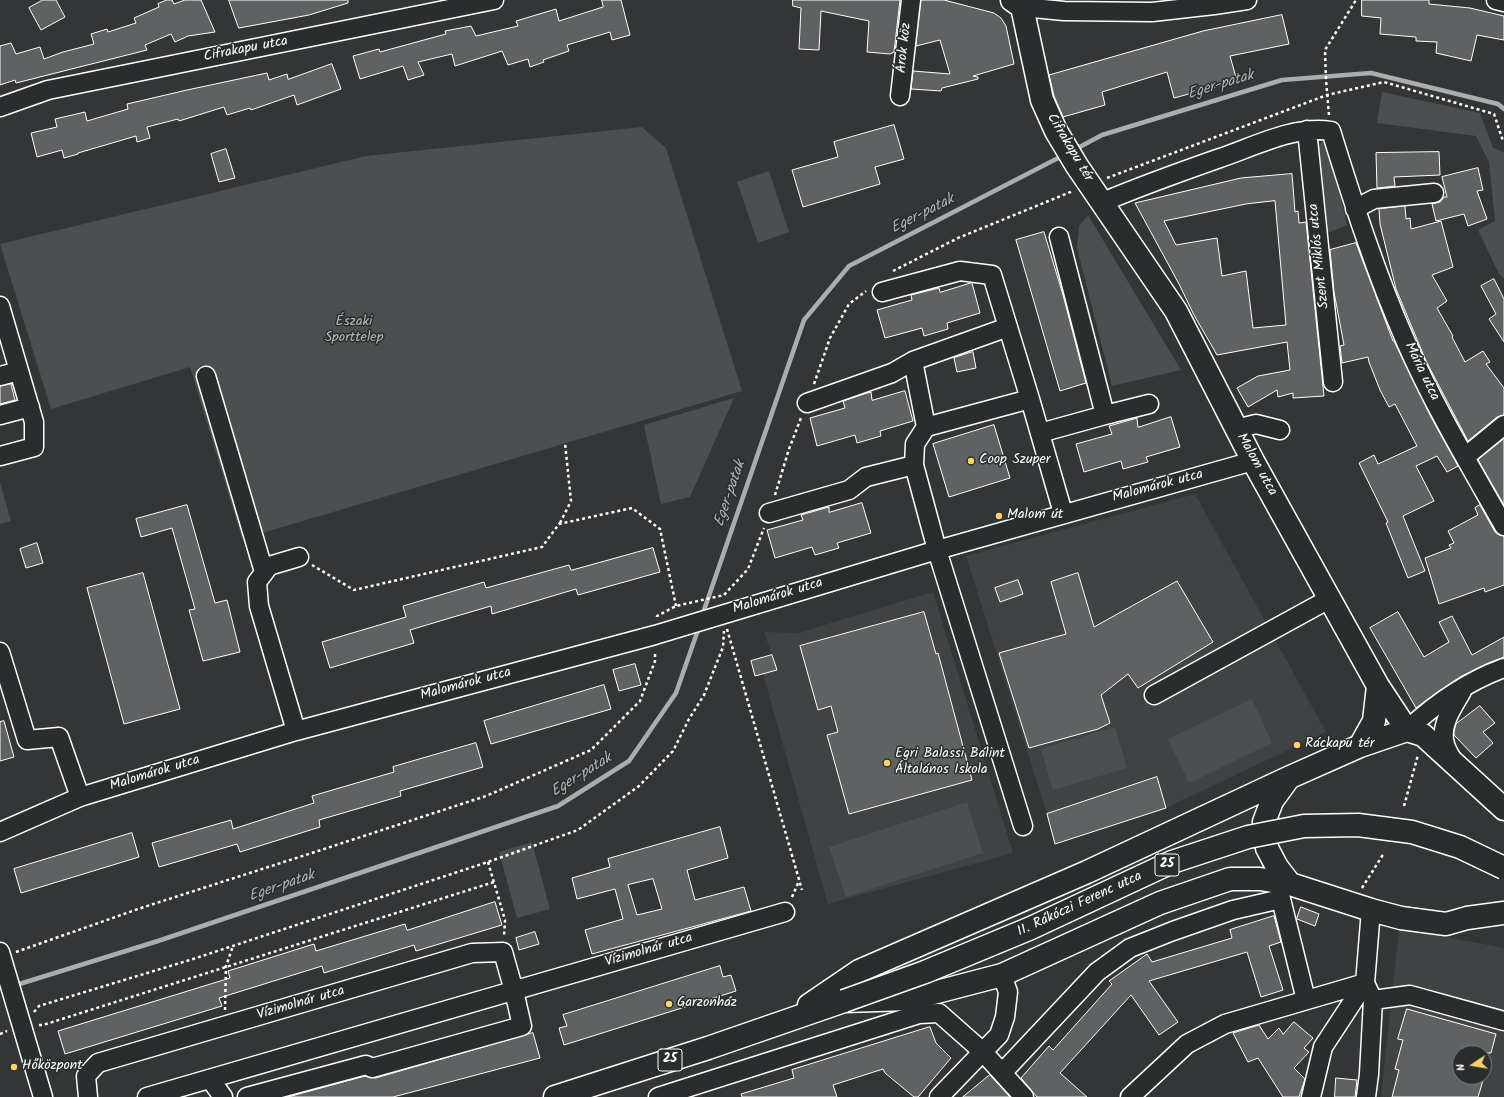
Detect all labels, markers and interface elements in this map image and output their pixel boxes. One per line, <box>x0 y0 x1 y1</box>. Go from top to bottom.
street label: Árok köz <box>894 22 916 74</box>
street label: Cifrakapu utca <box>203 34 289 66</box>
water label: Eger-patak <box>1186 67 1256 105</box>
street label: Cifrakapu tér <box>1042 111 1096 185</box>
water label: Eger-patak <box>888 191 958 239</box>
street label: Szent Miklós utca <box>1306 203 1334 309</box>
park label: Északi Sporttelep <box>325 315 383 348</box>
street label: Mária utca <box>1400 340 1442 404</box>
street label: Malom utca <box>1232 431 1280 499</box>
place label: Coop Szuper <box>979 453 1050 469</box>
marker: Coop Szuper <box>966 456 976 466</box>
water label: Eger-patak <box>711 459 751 529</box>
street label: Malomárok utca <box>1111 467 1205 507</box>
place label: Malom út <box>1007 508 1063 524</box>
marker: Malom út <box>994 511 1004 521</box>
street label: Malomárok utca <box>731 575 825 619</box>
street label: Malomárok utca <box>419 665 513 705</box>
place label: Ráckapu tér <box>1305 737 1374 753</box>
marker: Ráckapu tér <box>1292 740 1302 750</box>
place label: Egri Balassi Bálint Általános Iskola <box>895 747 1005 780</box>
water label: Eger-patak <box>548 750 616 802</box>
street label: Malomárok utca <box>108 752 202 796</box>
marker: Egri Balassi Bálint Általános Iskola <box>882 758 892 768</box>
road number: 25 <box>1155 854 1179 876</box>
water label: Eger-patak <box>247 867 317 907</box>
street label: II. Rákóczi Ferenc utca <box>1015 869 1145 941</box>
street label: Vízimolnár utca <box>603 930 695 972</box>
street label: Vízimolnár utca <box>255 983 347 1025</box>
place label: Garzonház <box>677 996 737 1012</box>
marker: Garzonház <box>664 999 674 1009</box>
north arrow <box>1452 1045 1492 1085</box>
road number: 25 <box>658 1049 682 1071</box>
place label: Hőközpont <box>22 1059 83 1075</box>
marker: Hőközpont <box>9 1062 19 1072</box>
text: N <box>1452 1062 1471 1073</box>

